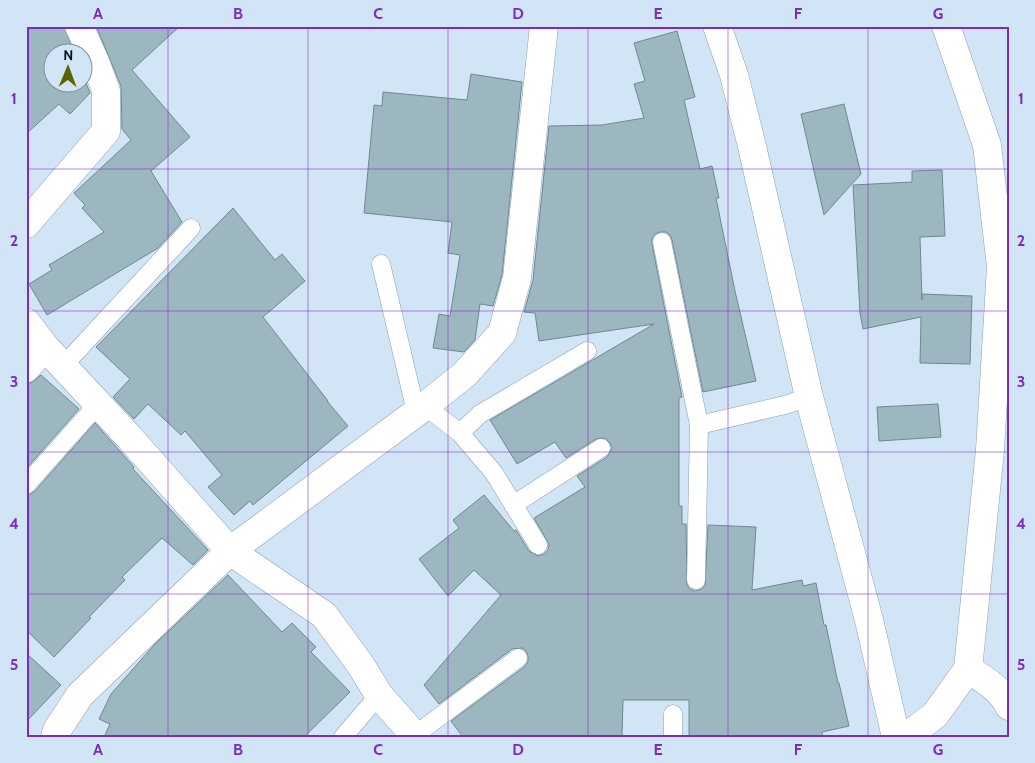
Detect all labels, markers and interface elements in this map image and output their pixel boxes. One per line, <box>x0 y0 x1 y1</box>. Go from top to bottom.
text: A <box>93 4 103 23</box>
text: B <box>233 4 243 23</box>
text: C <box>373 4 383 23</box>
text: D <box>512 4 524 23</box>
text: E <box>653 4 663 23</box>
text: F <box>794 4 803 23</box>
text: G <box>933 4 943 23</box>
north arrow <box>42 42 92 92</box>
text: N <box>63 46 73 64</box>
text: 1 <box>11 89 17 108</box>
text: 1 <box>1018 89 1024 108</box>
text: 2 <box>10 231 18 250</box>
text: 2 <box>1017 231 1025 250</box>
text: 3 <box>10 372 18 391</box>
text: 3 <box>1017 372 1025 391</box>
text: 4 <box>9 514 19 533</box>
text: 4 <box>1016 514 1026 533</box>
text: 5 <box>10 655 18 674</box>
text: 5 <box>1017 655 1025 674</box>
text: A <box>93 740 103 759</box>
text: B <box>233 740 243 759</box>
text: C <box>373 740 383 759</box>
text: D <box>512 740 524 759</box>
text: E <box>653 740 663 759</box>
text: F <box>794 740 803 759</box>
text: G <box>933 740 943 759</box>

